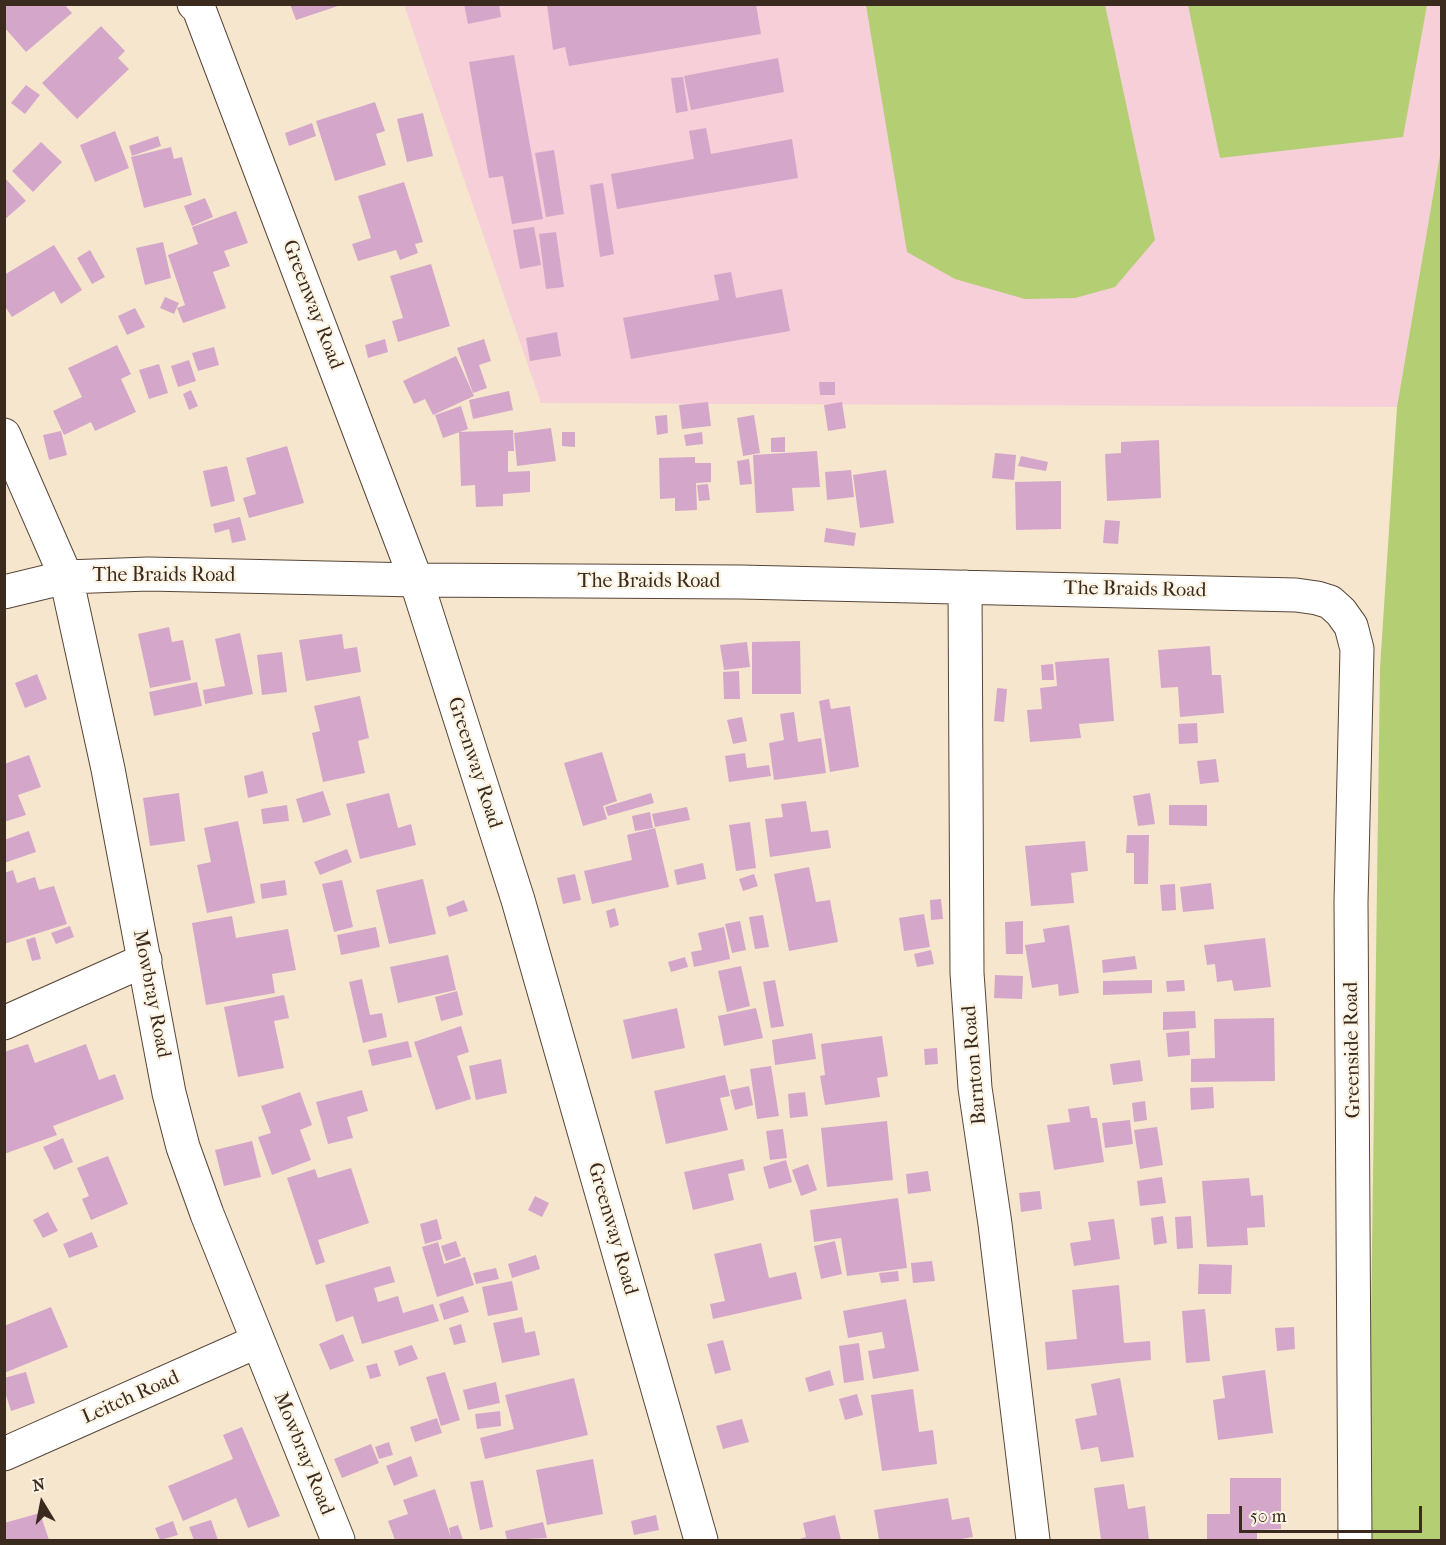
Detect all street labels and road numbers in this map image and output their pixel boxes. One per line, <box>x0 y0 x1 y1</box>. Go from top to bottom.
street label: Greenway Road <box>276 237 348 373</box>
street label: The Braids Road <box>93 564 235 588</box>
street label: The Braids Road <box>578 570 720 594</box>
street label: The Braids Road <box>1063 577 1207 603</box>
street label: Greenway Road <box>441 694 507 832</box>
street label: Mowbray Road <box>127 928 175 1060</box>
street label: Greenside Road <box>1340 981 1366 1119</box>
street label: Barnton Road <box>958 1004 992 1126</box>
street label: Greenway Road <box>582 1160 642 1298</box>
street label: Leitch Road <box>79 1366 183 1430</box>
street label: Mowbray Road <box>268 1389 338 1519</box>

